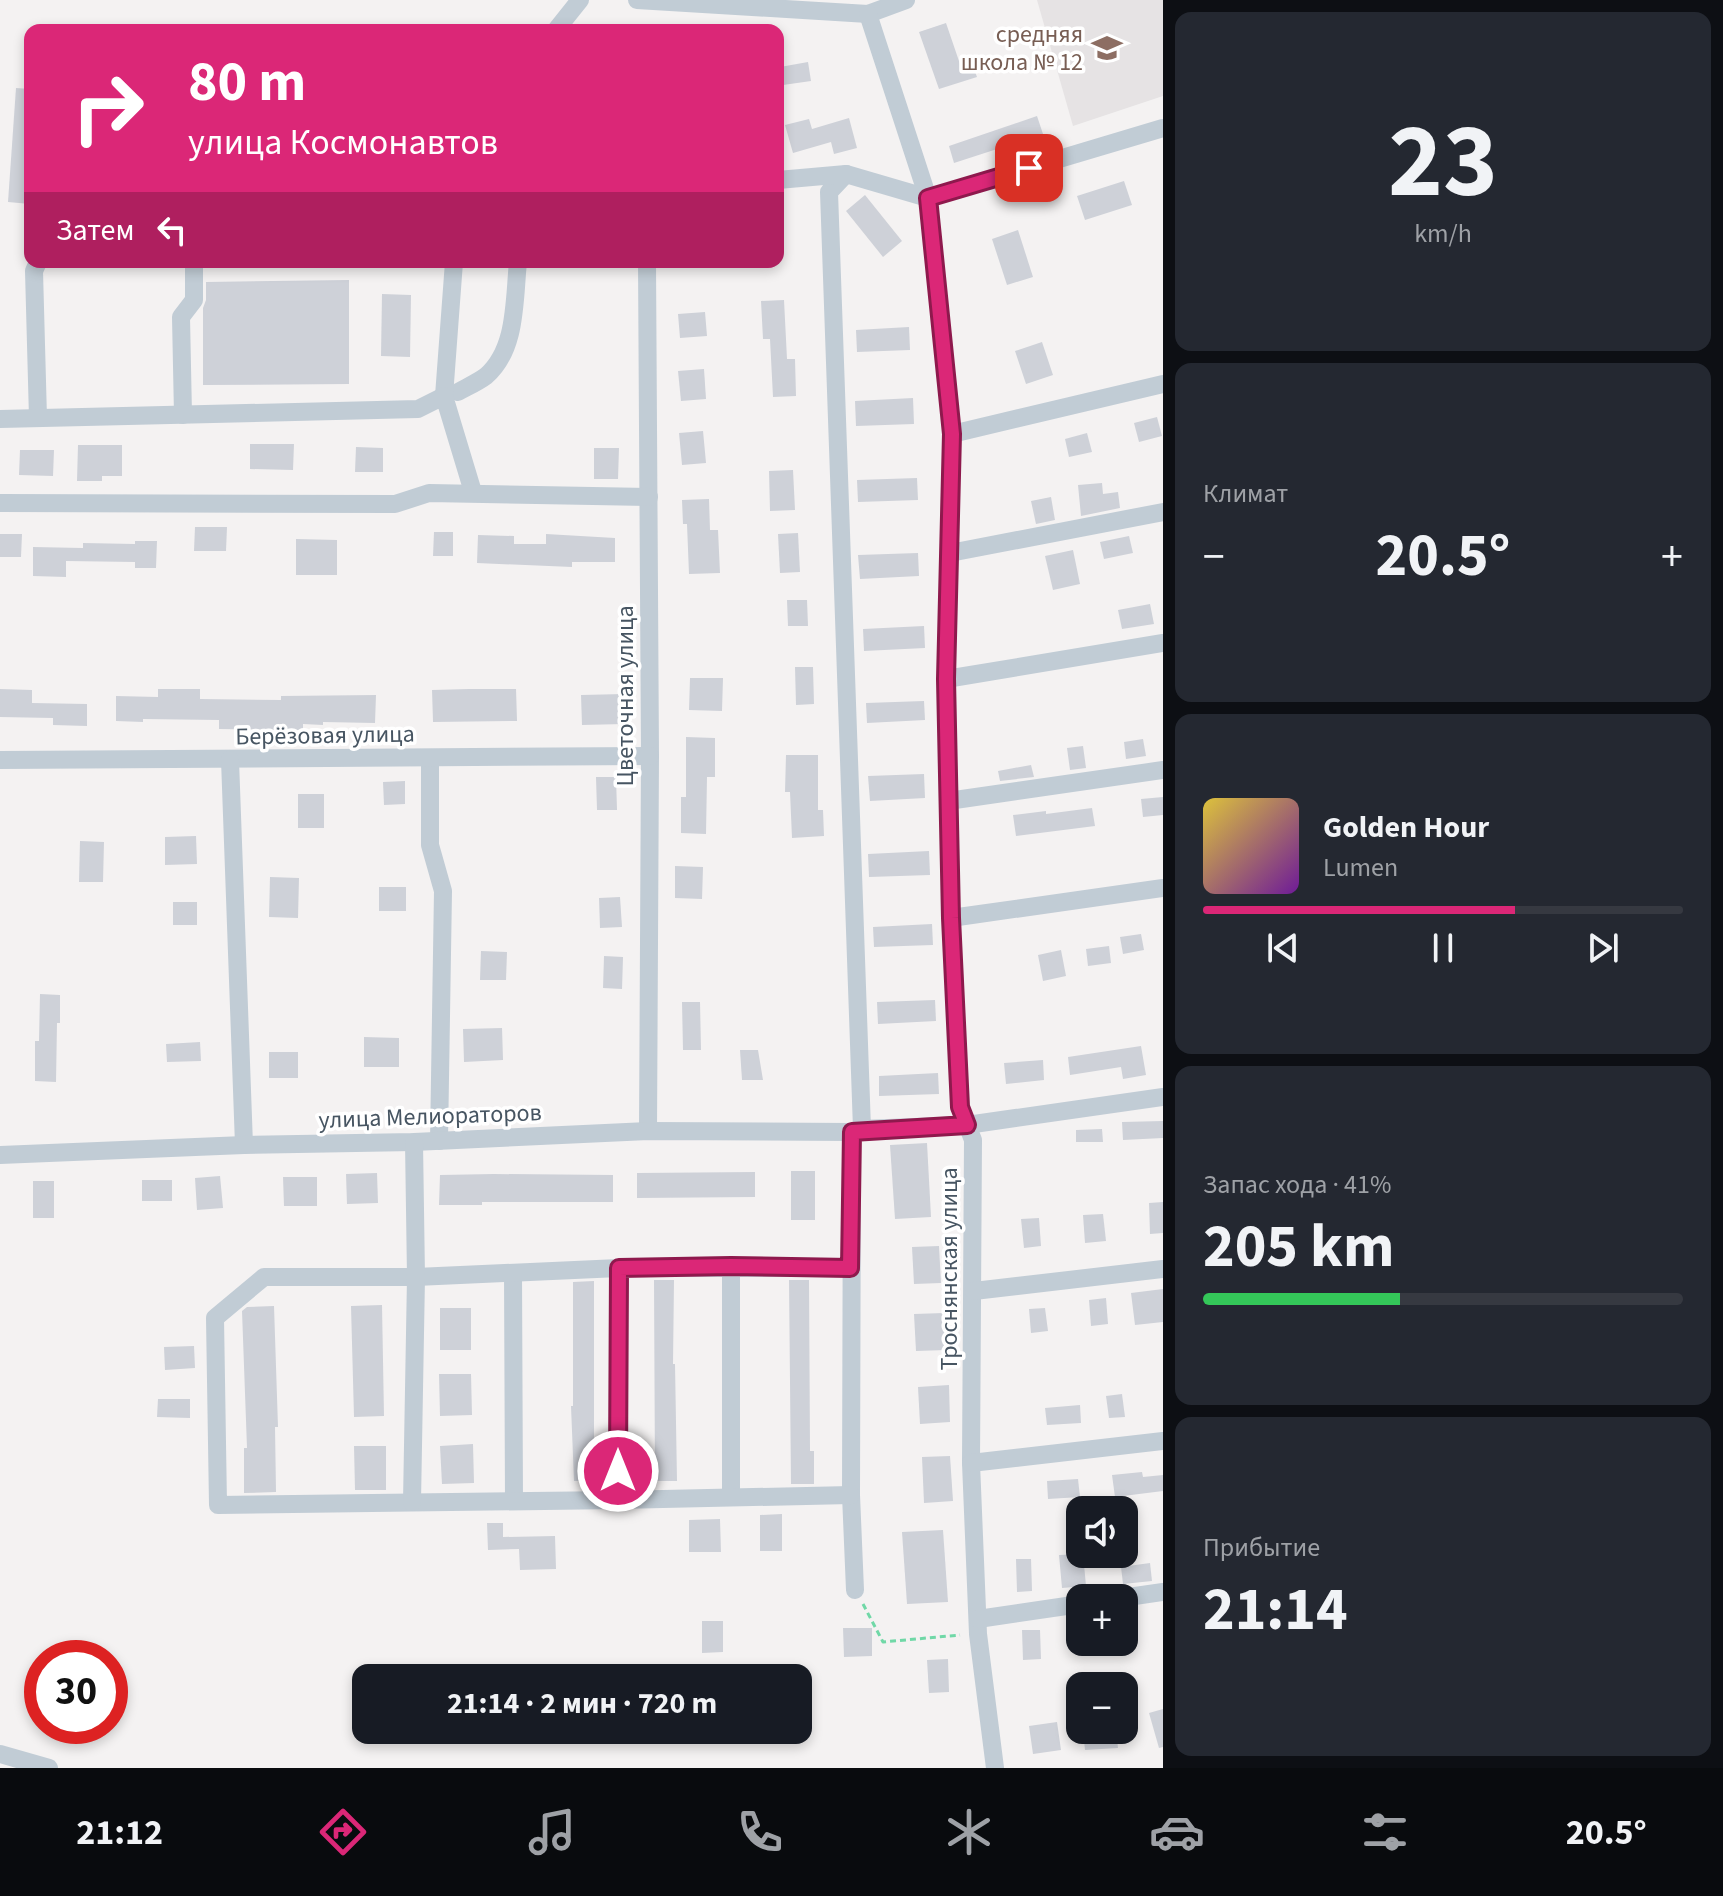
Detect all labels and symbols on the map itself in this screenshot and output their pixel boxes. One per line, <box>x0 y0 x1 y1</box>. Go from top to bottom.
place label: средняя школа № 12 <box>961 17 1083 80</box>
school or university icon: средняя школа № 12 <box>1090 31 1124 65</box>
pin <box>995 134 1063 202</box>
street label: Цветочная улица <box>608 605 643 787</box>
street label: Берёзовая улица <box>235 716 415 755</box>
street label: улица Мелиораторов <box>318 1095 542 1138</box>
street label: Троснянская улица <box>932 1167 967 1371</box>
position arrow <box>576 1429 660 1513</box>
speed limit sign: 30 <box>24 1640 128 1744</box>

